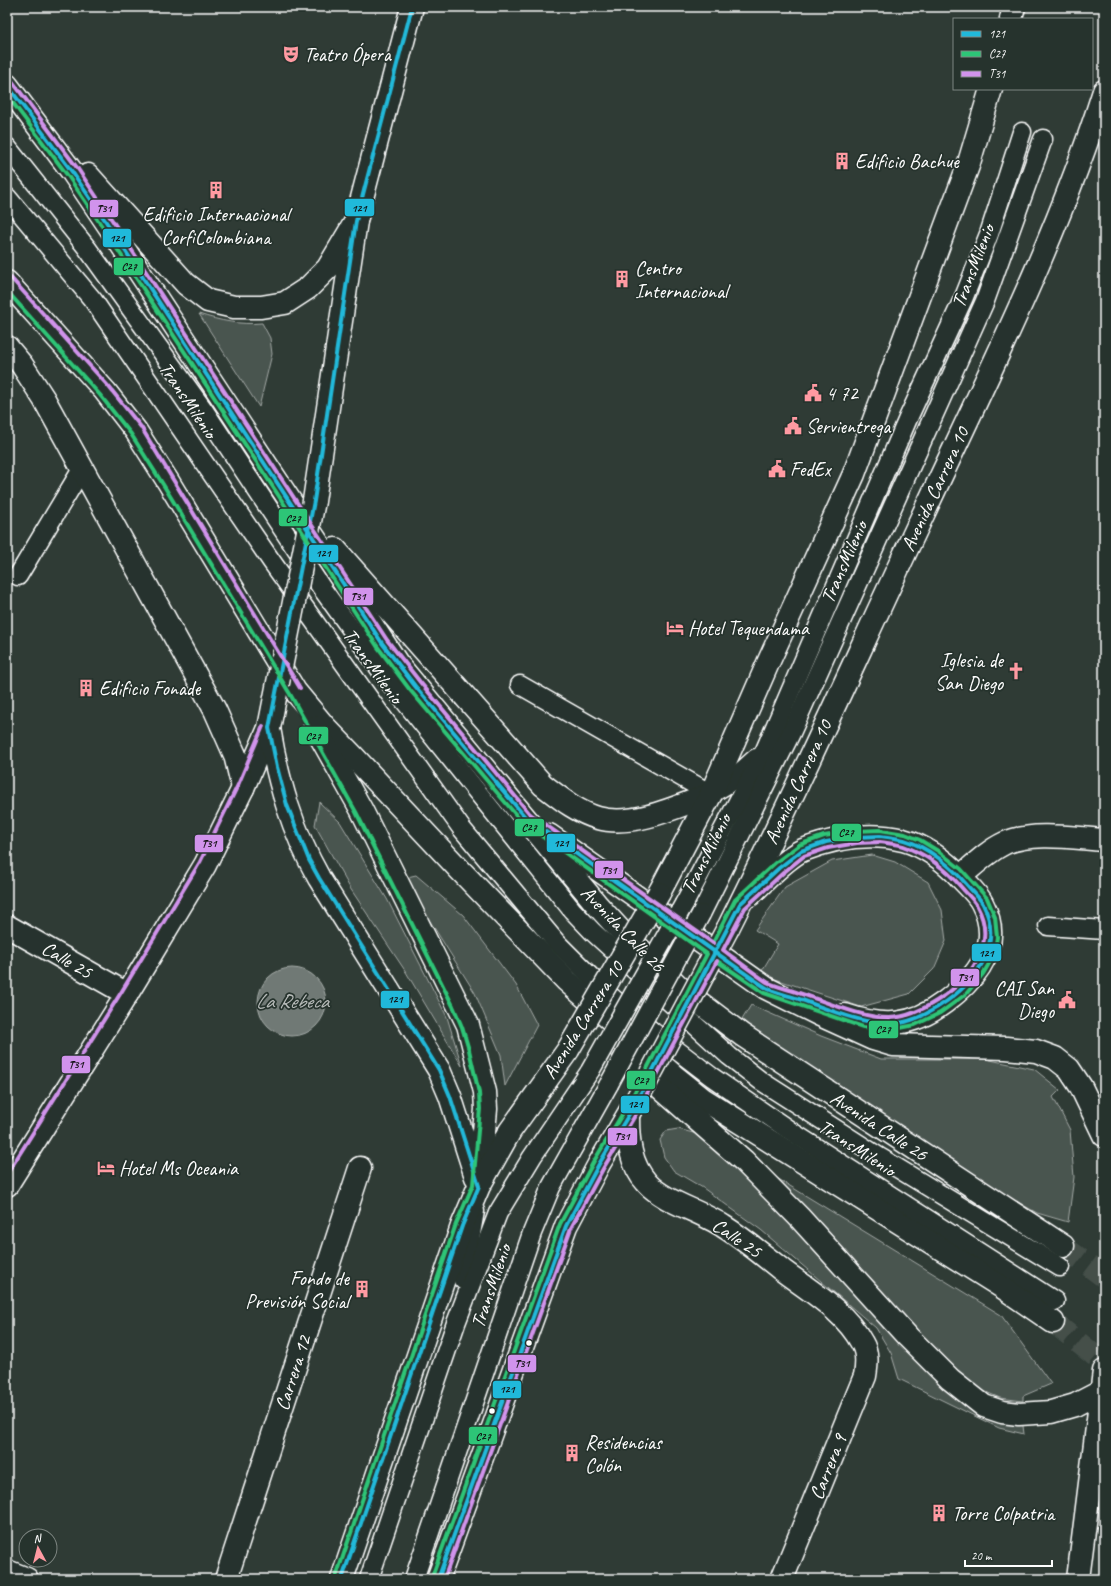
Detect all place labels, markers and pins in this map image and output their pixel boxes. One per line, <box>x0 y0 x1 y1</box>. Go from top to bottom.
place label: Teatro Ópera <box>304 42 393 67</box>
theatre icon: Teatro Ópera <box>281 44 301 64</box>
place label: Edificio Bachue <box>855 149 960 174</box>
building icon: Edificio Bachue <box>832 151 852 171</box>
building icon: Edificio Internacional CorfiColombiana <box>206 180 226 200</box>
place label: Edificio Internacional CorfiColombiana <box>143 202 293 250</box>
place label: Centro Internacional <box>635 256 731 304</box>
building icon: Centro Internacional <box>612 269 632 289</box>
place label: 4 72 <box>826 381 860 406</box>
public building icon: 4 72 <box>803 383 823 403</box>
place label: Servientrega <box>806 414 892 439</box>
public building icon: Servientrega <box>783 416 803 436</box>
place label: FedEx <box>790 457 833 482</box>
public building icon: FedEx <box>767 459 787 479</box>
place label: Hotel Tequendama <box>688 616 810 641</box>
hotel icon: Hotel Tequendama <box>665 618 685 638</box>
place label: Iglesia de San Diego <box>935 648 1004 696</box>
church icon: Iglesia de San Diego <box>1006 661 1026 681</box>
place label: Edificio Fonade <box>99 676 202 701</box>
building icon: Edificio Fonade <box>76 678 96 698</box>
place label: CAI San Diego <box>995 976 1055 1024</box>
public building icon: CAI San Diego <box>1057 990 1077 1010</box>
place label: Hotel Ms Oceania <box>119 1156 239 1181</box>
hotel icon: Hotel Ms Oceania <box>96 1158 116 1178</box>
place label: Fondo de Previsión Social <box>245 1266 353 1314</box>
building icon: Fondo de Previsión Social <box>352 1279 372 1299</box>
unlabelled marker <box>524 1338 534 1348</box>
unlabelled marker <box>487 1406 497 1416</box>
place label: Residencias Colón <box>585 1430 664 1478</box>
building icon: Residencias Colón <box>562 1443 582 1463</box>
place label: Torre Colpatria <box>952 1501 1056 1526</box>
building icon: Torre Colpatria <box>929 1503 949 1523</box>

